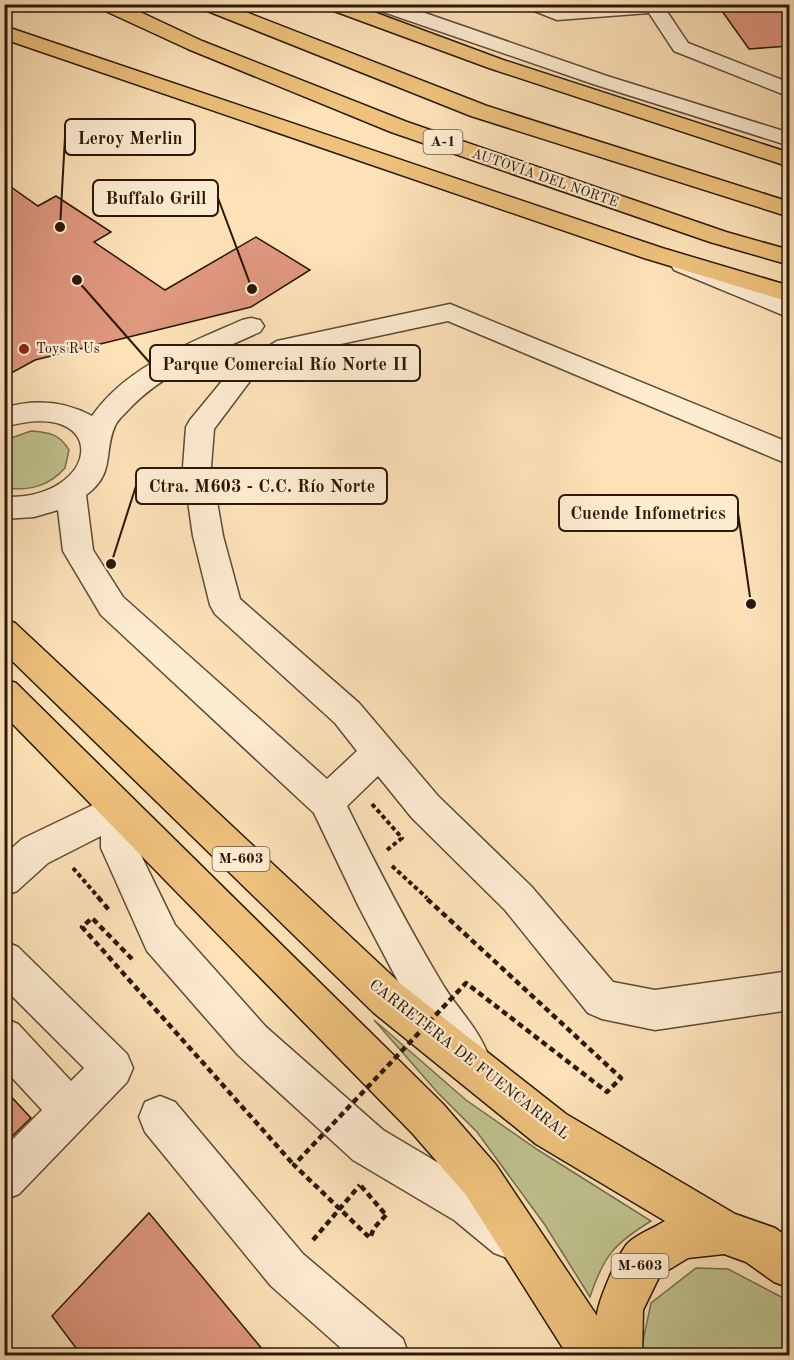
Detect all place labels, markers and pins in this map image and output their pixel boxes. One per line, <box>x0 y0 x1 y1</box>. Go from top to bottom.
callout: Leroy Merlin <box>65 119 195 155</box>
callout: Buffalo Grill <box>93 180 218 216</box>
marker: Toys'R Us <box>17 342 31 356</box>
place label: Toys'R Us <box>36 342 100 356</box>
callout: Parque Comercial Río Norte II <box>150 345 420 381</box>
callout: Ctra. M603 - C.C. Río Norte <box>136 468 387 504</box>
callout: Cuende Infometrics <box>559 495 738 531</box>

